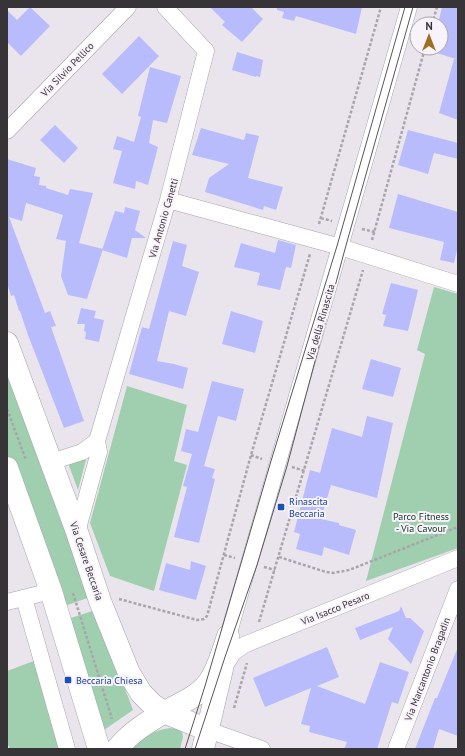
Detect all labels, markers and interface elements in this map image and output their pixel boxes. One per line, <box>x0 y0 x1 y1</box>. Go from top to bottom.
north arrow <box>409 16 449 56</box>
text: N <box>425 19 433 33</box>
street label: Via Silvio Pellico <box>37 39 97 100</box>
street label: Via Antonio Canetti <box>146 177 181 260</box>
street label: Via della Rinascita <box>303 282 338 363</box>
place label: Rinascita Beccaria <box>289 495 328 520</box>
marker: Rinascita Beccaria <box>276 502 286 512</box>
park label: Parco Fitness - Via Cavour <box>393 510 449 535</box>
street label: Via Cesare Beccaria <box>67 519 106 602</box>
street label: Via Isacco Pesaro <box>298 589 371 629</box>
street label: Via Marcantonio Bragadin <box>401 615 453 724</box>
place label: Beccaria Chiesa <box>76 674 142 687</box>
marker: Beccaria Chiesa <box>63 675 73 685</box>

